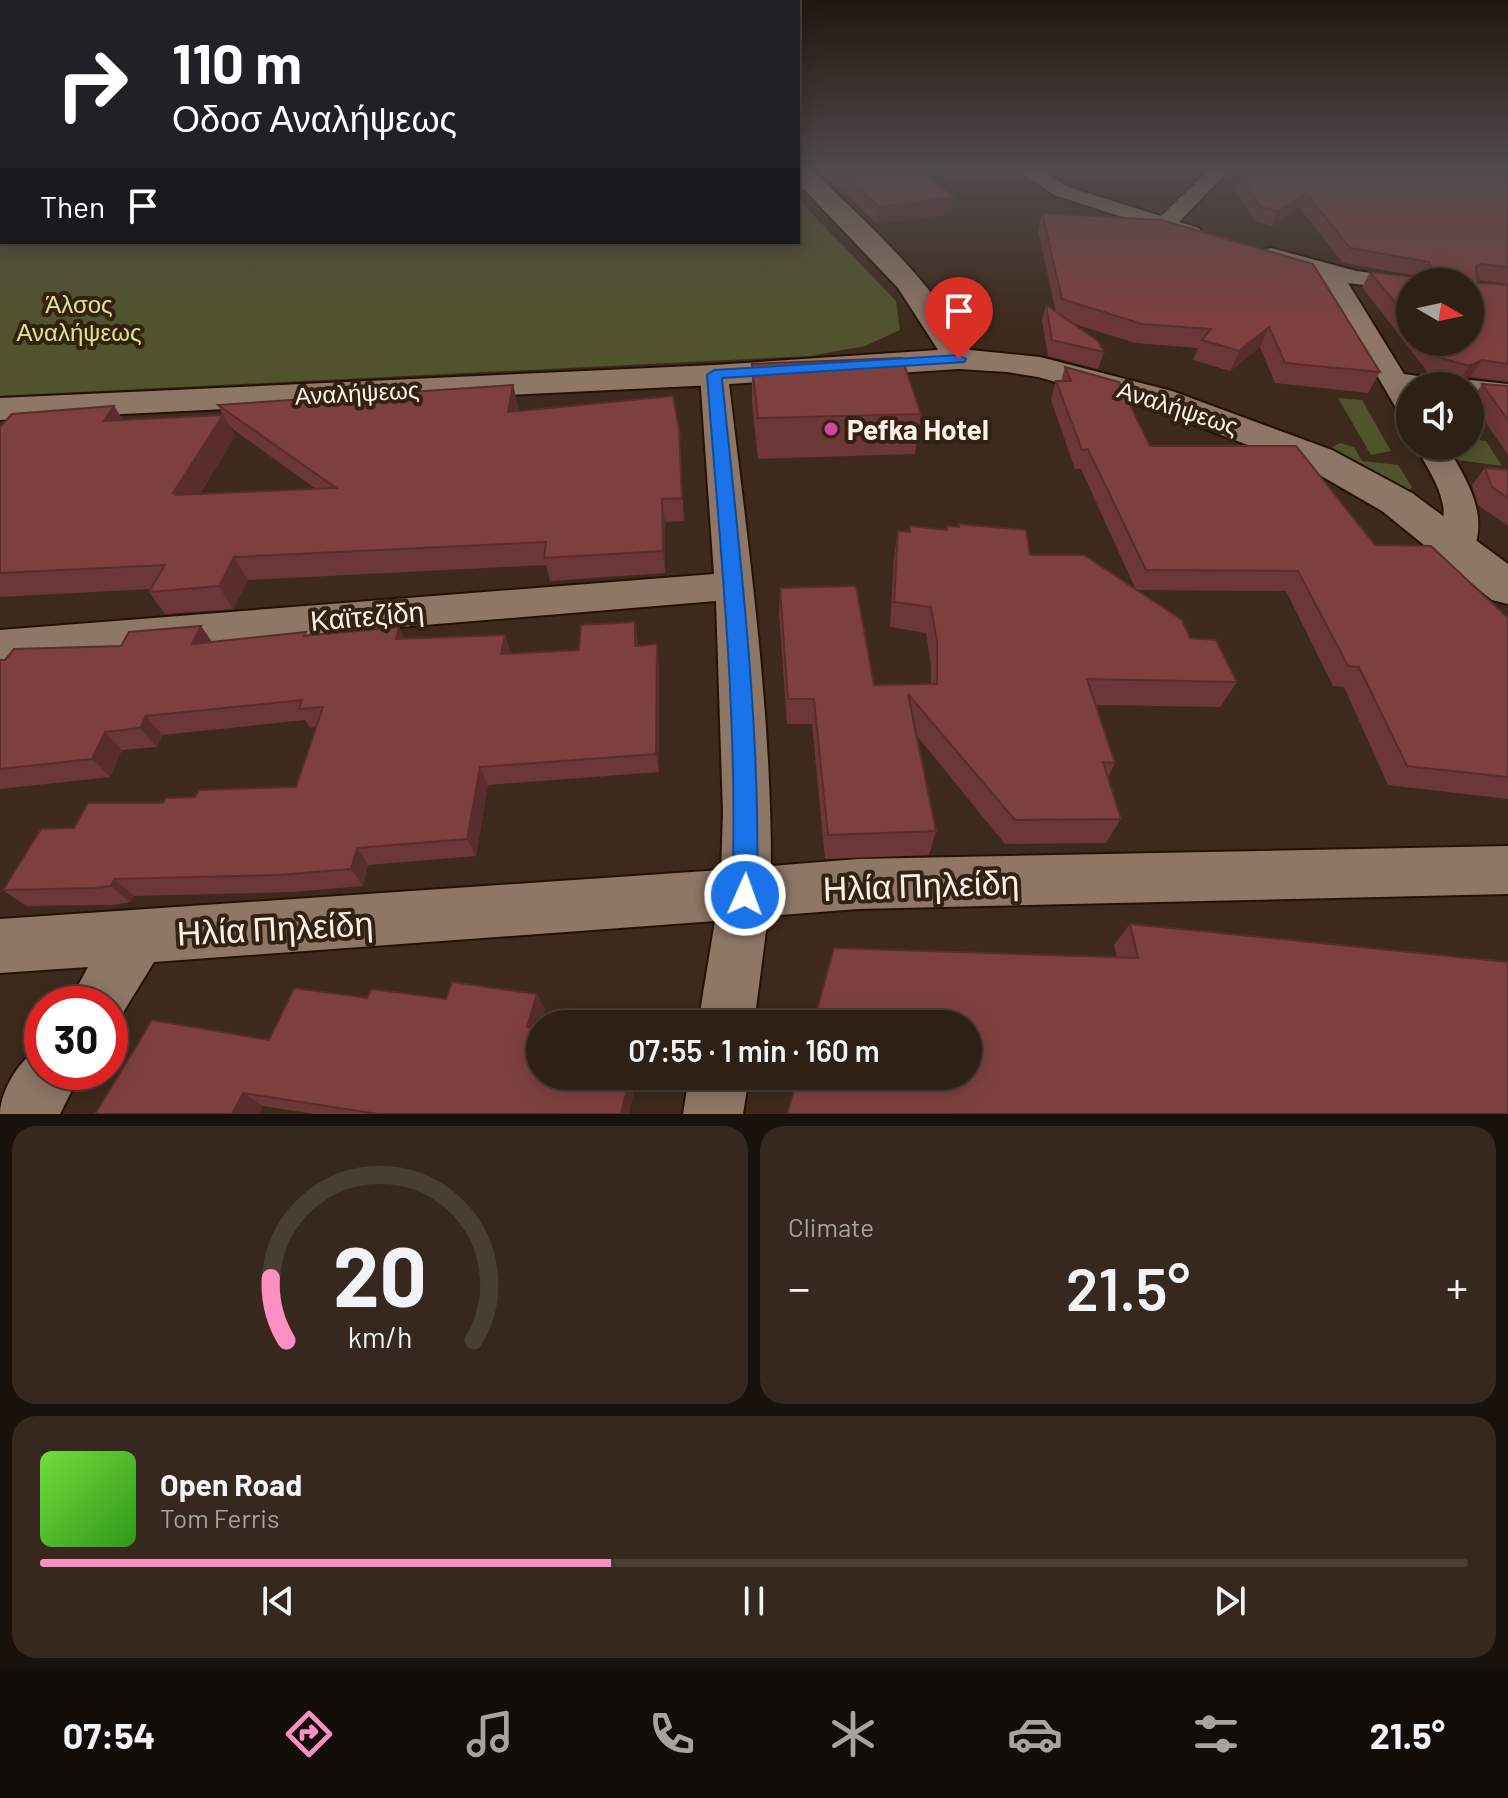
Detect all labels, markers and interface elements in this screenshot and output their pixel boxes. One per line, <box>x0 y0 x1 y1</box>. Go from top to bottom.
text: 110 m <box>172 28 302 95</box>
icon: right <box>40 32 144 136</box>
text: Οδοσ Αναλήψεως <box>172 96 457 139</box>
icon: arrive <box>121 184 165 228</box>
text: Then <box>40 188 105 224</box>
north arrow <box>1396 268 1484 356</box>
map controls <box>1396 268 1484 460</box>
pin <box>925 277 993 359</box>
park label: Άλσος Αναλήψεως <box>17 289 141 346</box>
icon: arrive <box>937 289 981 333</box>
button: sound <box>1396 372 1484 460</box>
street label: Αναλήψεως <box>294 374 420 410</box>
street label: Αναλήψεως <box>1114 374 1242 440</box>
place label: Pefka Hotel <box>847 412 989 446</box>
marker: Pefka Hotel <box>822 420 840 438</box>
street label: Καϊτεζίδη <box>309 593 425 637</box>
position arrow <box>703 853 787 937</box>
street label: Ηλία Πηλείδη <box>822 860 1020 908</box>
street label: Ηλία Πηλείδη <box>176 901 374 953</box>
speed limit sign: 30 <box>24 986 128 1090</box>
text: 07:55 · 1 min · 160 m <box>628 1032 880 1068</box>
text: Climate <box>788 1211 874 1242</box>
text: 20 <box>333 1224 427 1324</box>
text: 21.5° <box>1066 1251 1190 1323</box>
text: − <box>788 1260 810 1313</box>
text: + <box>1446 1260 1468 1313</box>
text: km/h <box>348 1319 412 1354</box>
text: Open Road <box>160 1466 302 1502</box>
text: Tom Ferris <box>160 1502 280 1533</box>
icon: previous <box>256 1579 300 1623</box>
icon: pause <box>732 1579 776 1623</box>
icon: next <box>1208 1579 1252 1623</box>
icon: directions <box>281 1706 337 1762</box>
icon: music <box>462 1706 518 1762</box>
icon: phone <box>644 1706 700 1762</box>
icon: climate <box>825 1706 881 1762</box>
icon: car <box>1007 1706 1063 1762</box>
icon: filters <box>1188 1706 1244 1762</box>
text: 07:54 <box>63 1713 155 1756</box>
text: 21.5° <box>1370 1713 1445 1756</box>

